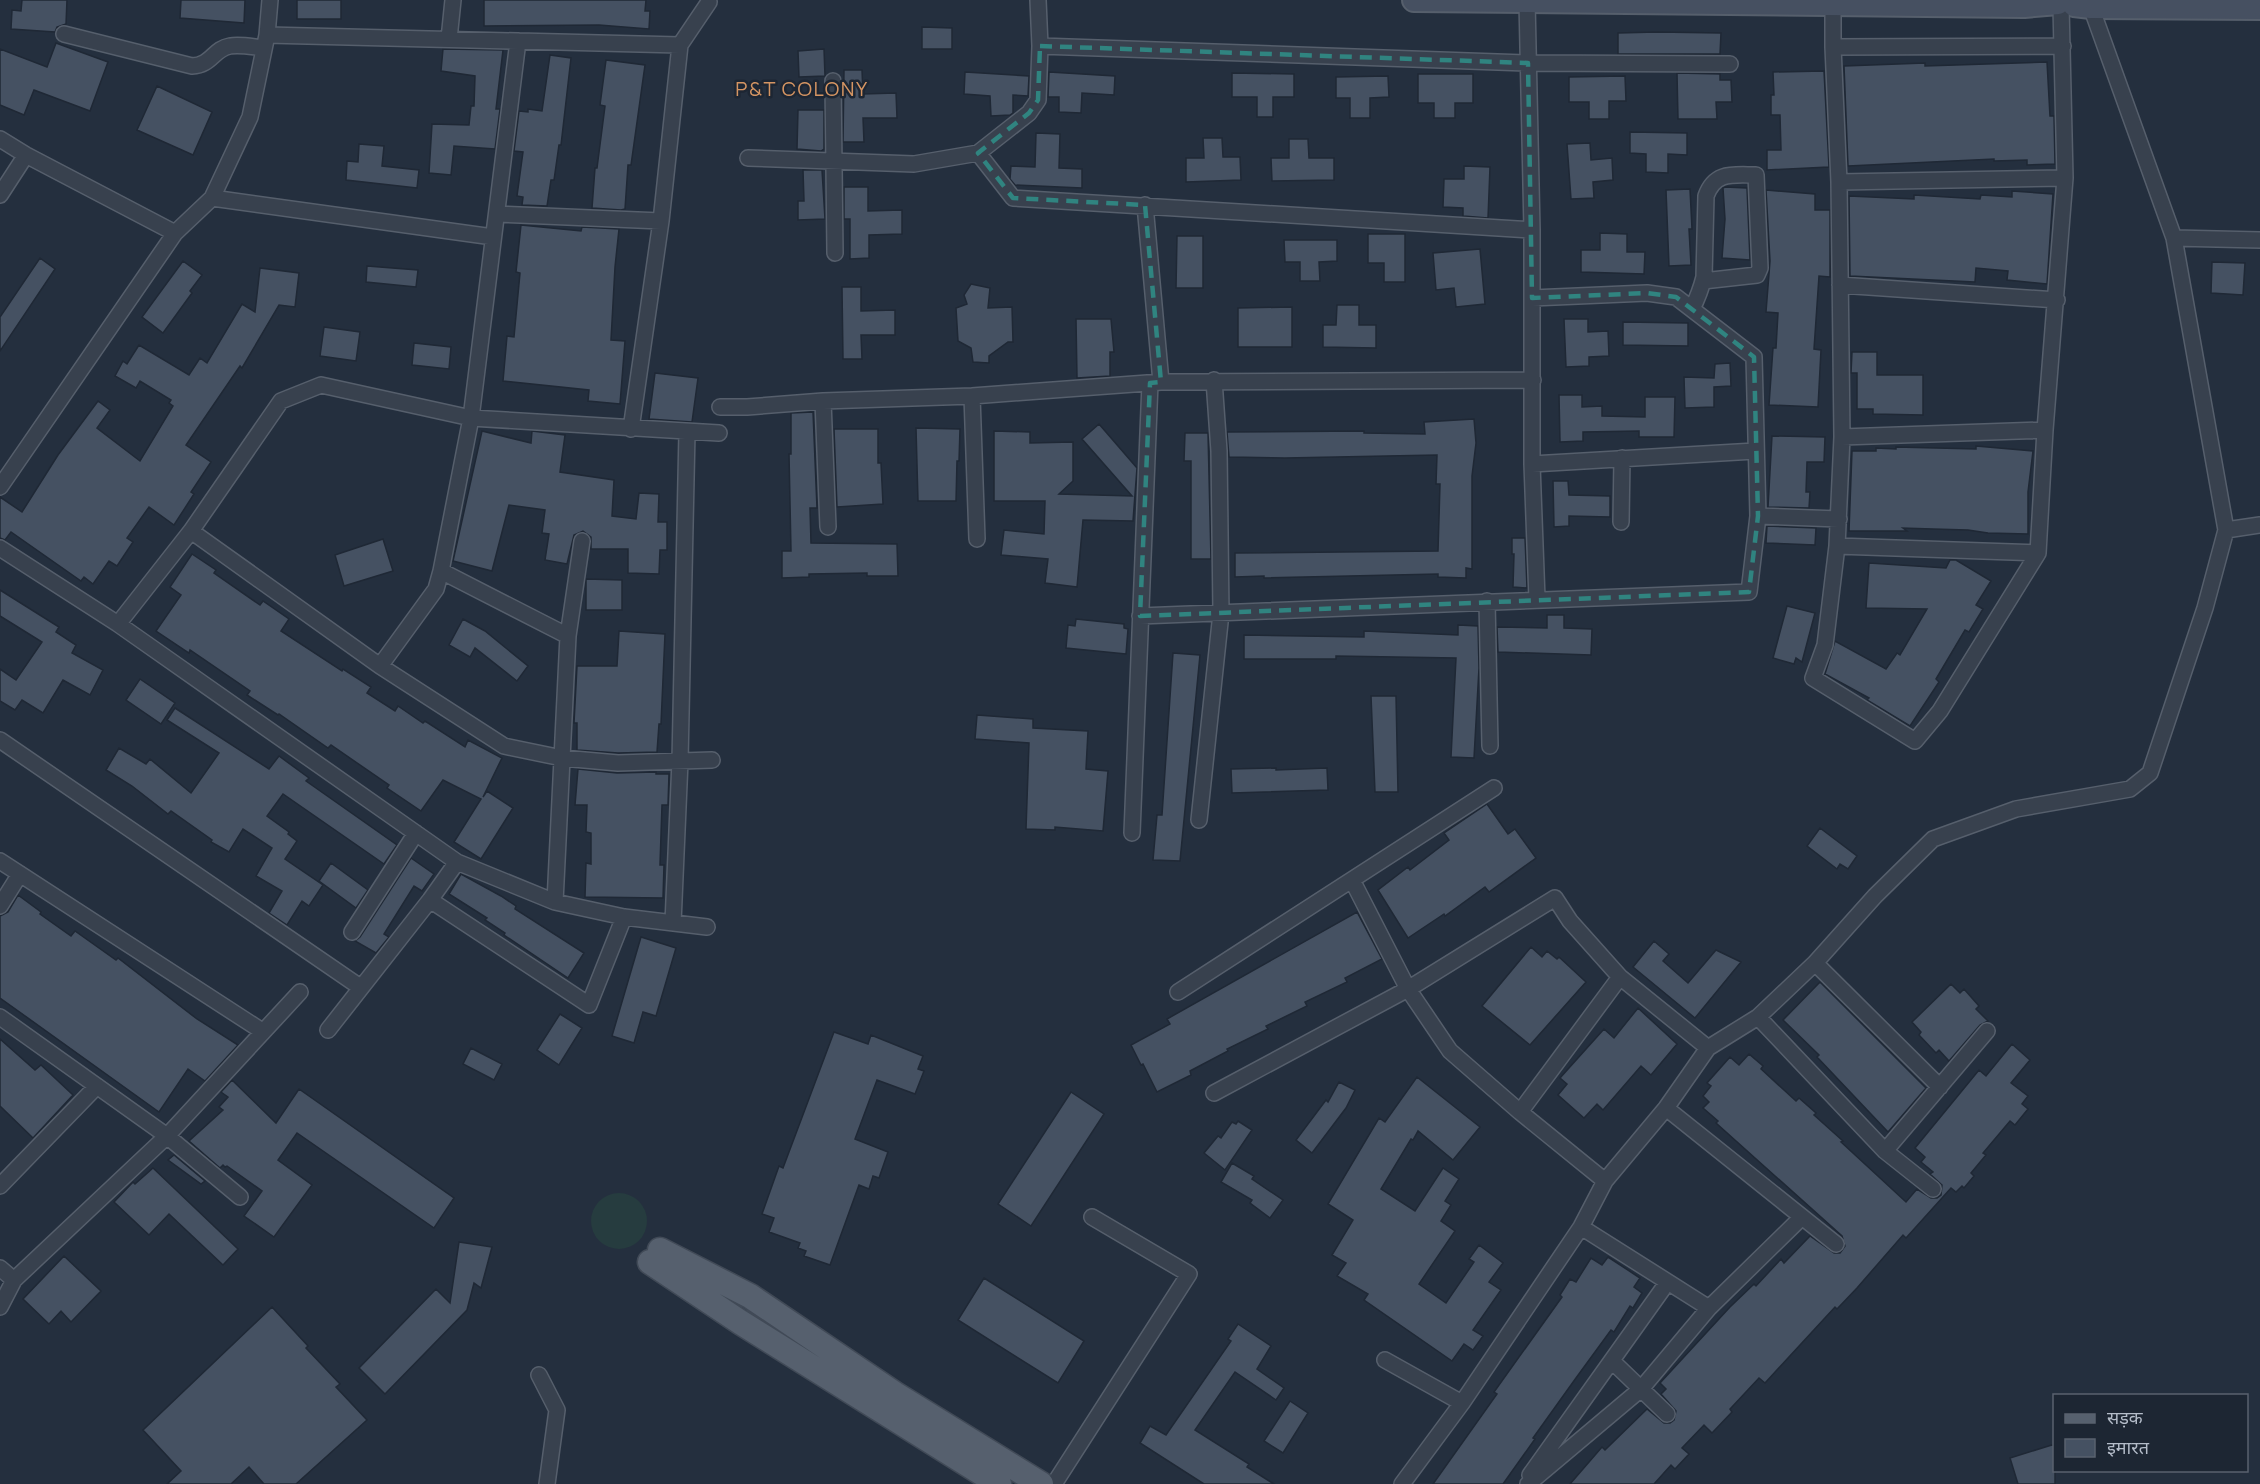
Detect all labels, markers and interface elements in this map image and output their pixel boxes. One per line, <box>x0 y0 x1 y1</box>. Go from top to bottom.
district label: P&T COLONY <box>735 75 869 102</box>
legend <box>2053 1394 2248 1472</box>
text: सड़क <box>2107 1405 2144 1429</box>
text: इमारत <box>2107 1435 2150 1459</box>

